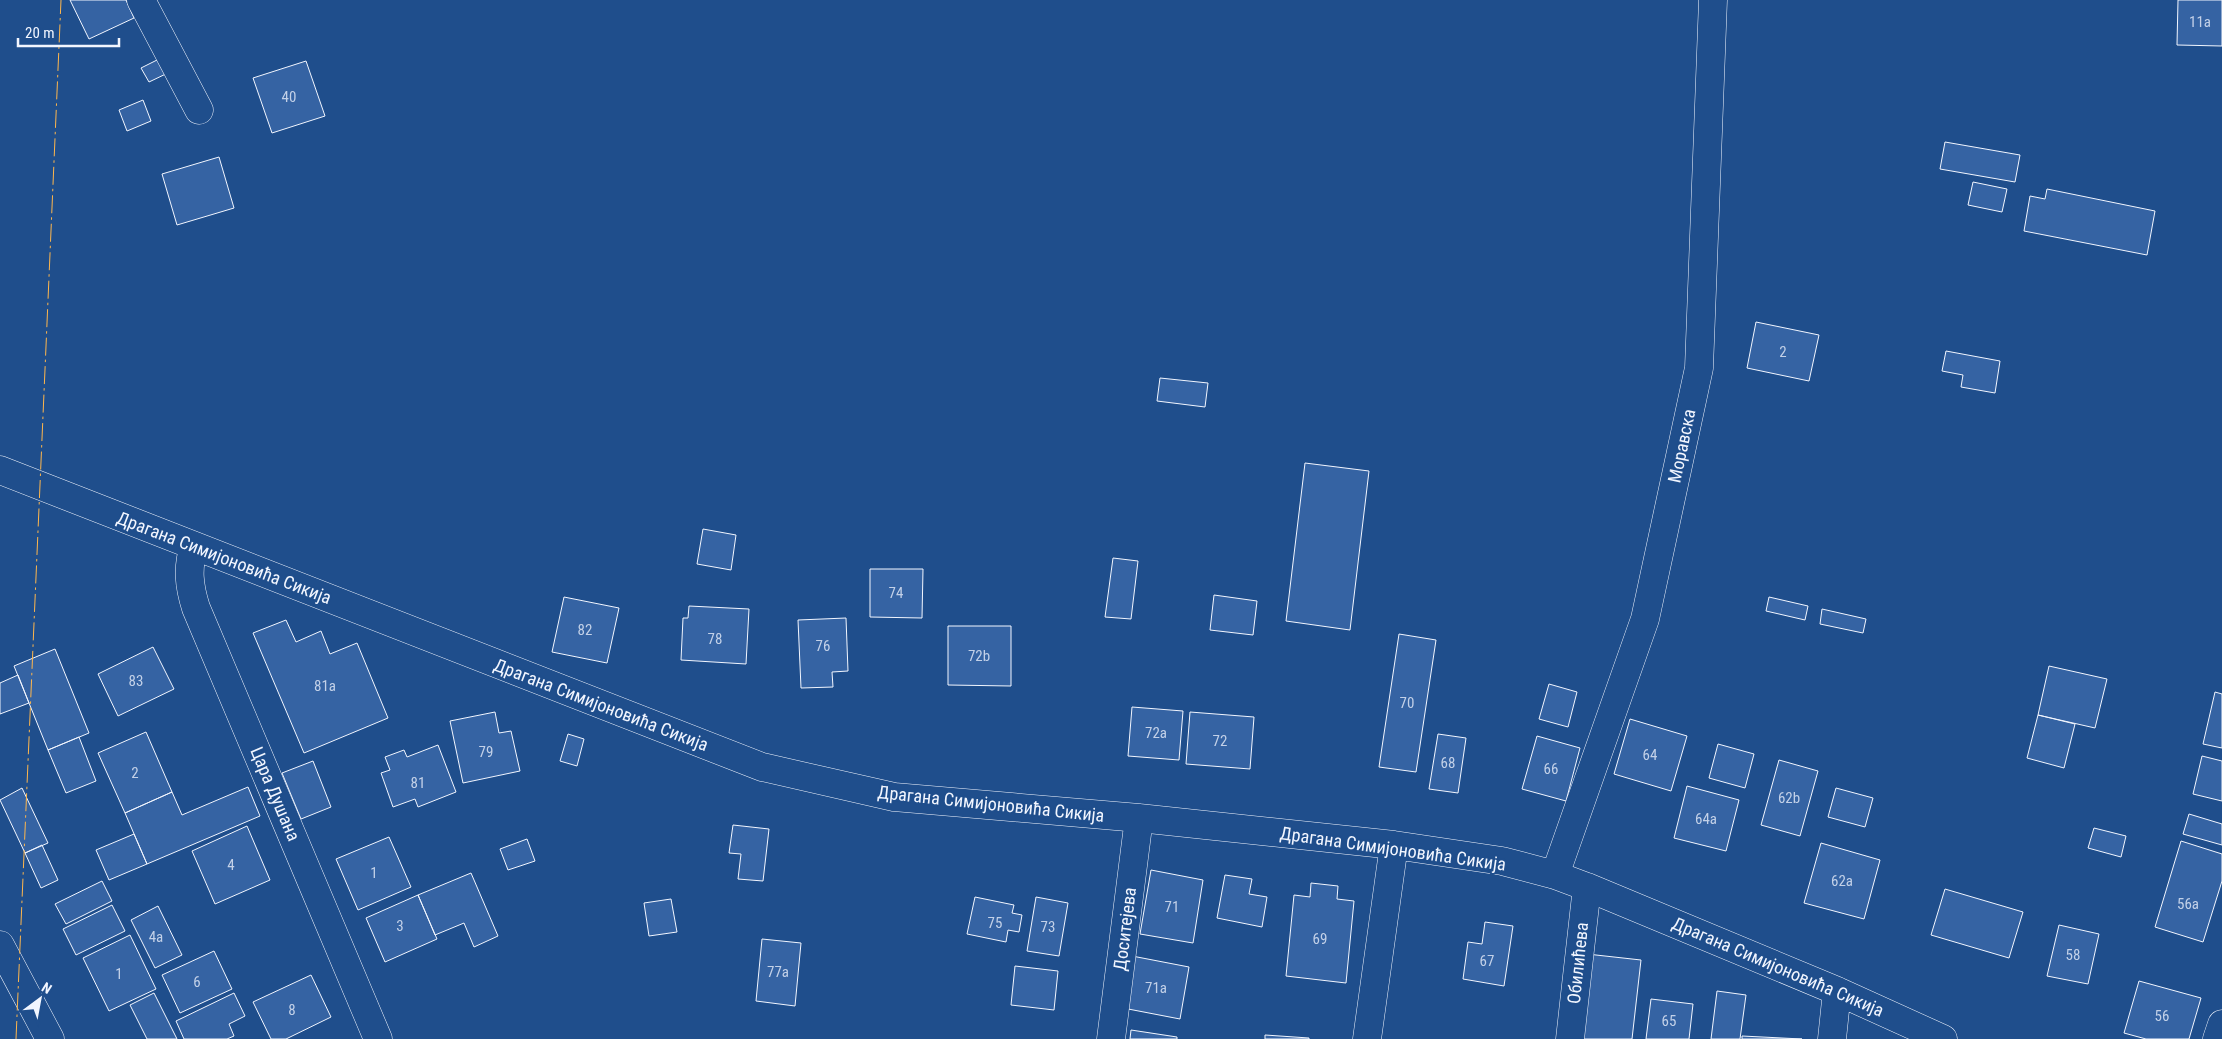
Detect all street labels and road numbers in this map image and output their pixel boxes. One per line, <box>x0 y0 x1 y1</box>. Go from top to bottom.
street label: Моравска <box>1663 407 1700 485</box>
street label: Драгана Симијоновића Сикија <box>114 507 334 608</box>
street label: Драгана Симијоновића Сикија <box>491 654 711 755</box>
street label: Цара Душана <box>246 744 305 844</box>
street label: Драгана Симијоновића Сикија <box>877 781 1105 826</box>
street label: Драгана Симијоновића Сикија <box>1279 822 1507 875</box>
street label: Доситејева <box>1109 886 1140 972</box>
street label: Драгана Симијоновића Сикија <box>1669 912 1887 1021</box>
street label: Обилићева <box>1563 921 1592 1005</box>

